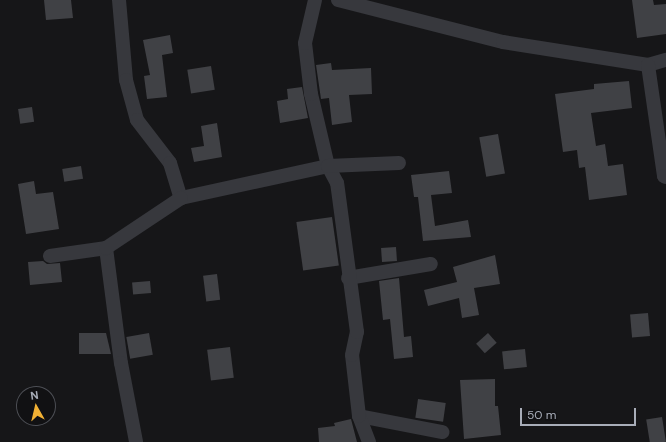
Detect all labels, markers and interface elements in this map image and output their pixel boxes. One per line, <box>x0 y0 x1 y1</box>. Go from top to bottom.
north arrow <box>16 386 56 426</box>
text: N <box>30 388 39 403</box>
scale bar <box>522 400 638 426</box>
text: 50 m <box>527 407 556 423</box>

